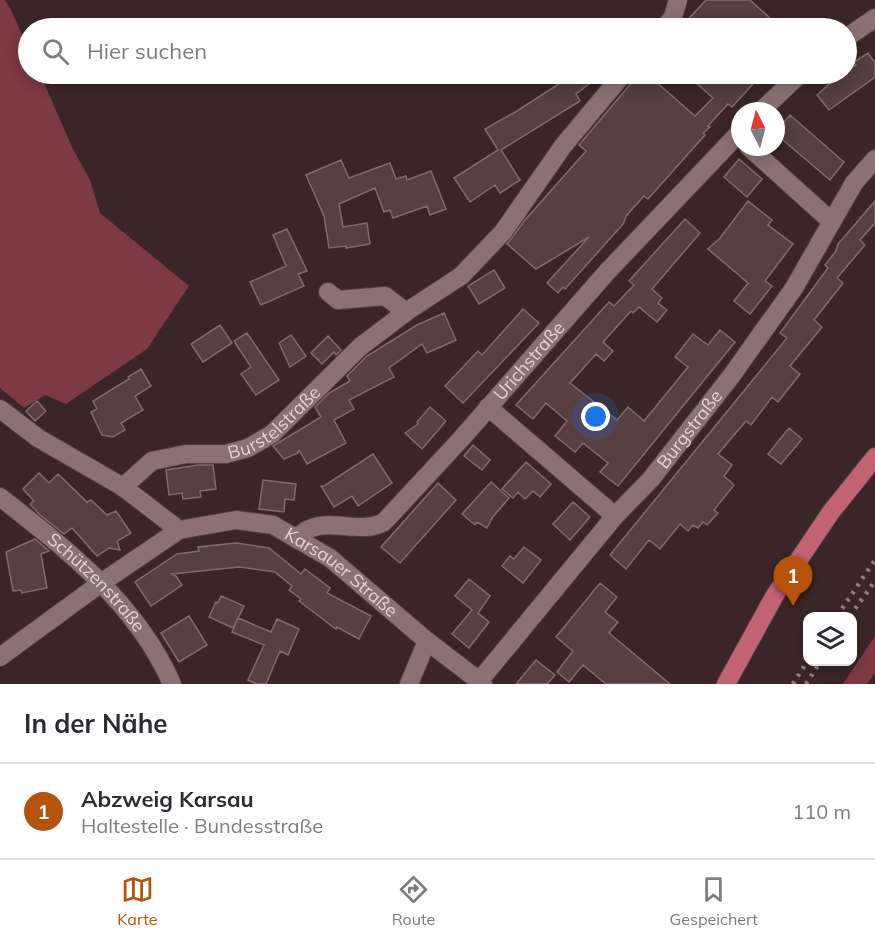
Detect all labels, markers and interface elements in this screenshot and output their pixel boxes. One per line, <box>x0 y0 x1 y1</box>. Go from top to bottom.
search box <box>18 18 857 84</box>
icon: search <box>39 35 72 68</box>
text: Hier suchen <box>87 37 207 65</box>
north arrow <box>731 102 785 156</box>
street label: Urichstraße <box>488 317 569 405</box>
street label: Burstelstraße <box>225 381 325 464</box>
street label: Burgstraße <box>651 385 727 473</box>
your location <box>581 402 610 431</box>
street label: Karsauer Straße <box>281 522 403 622</box>
street label: Schützenstraße <box>43 527 151 636</box>
pin: 1 <box>774 556 812 606</box>
map controls <box>803 612 857 666</box>
button: layers <box>803 612 857 666</box>
text: In der Nähe <box>24 707 168 740</box>
text: Abzweig Karsau <box>81 785 254 813</box>
text: 1 <box>38 799 50 824</box>
text: 110 m <box>792 799 851 824</box>
text: Haltestelle · Bundesstraße <box>81 813 323 838</box>
tab: Karte <box>117 873 157 929</box>
tab: Route <box>392 873 435 929</box>
tab: Gespeichert <box>670 873 758 929</box>

